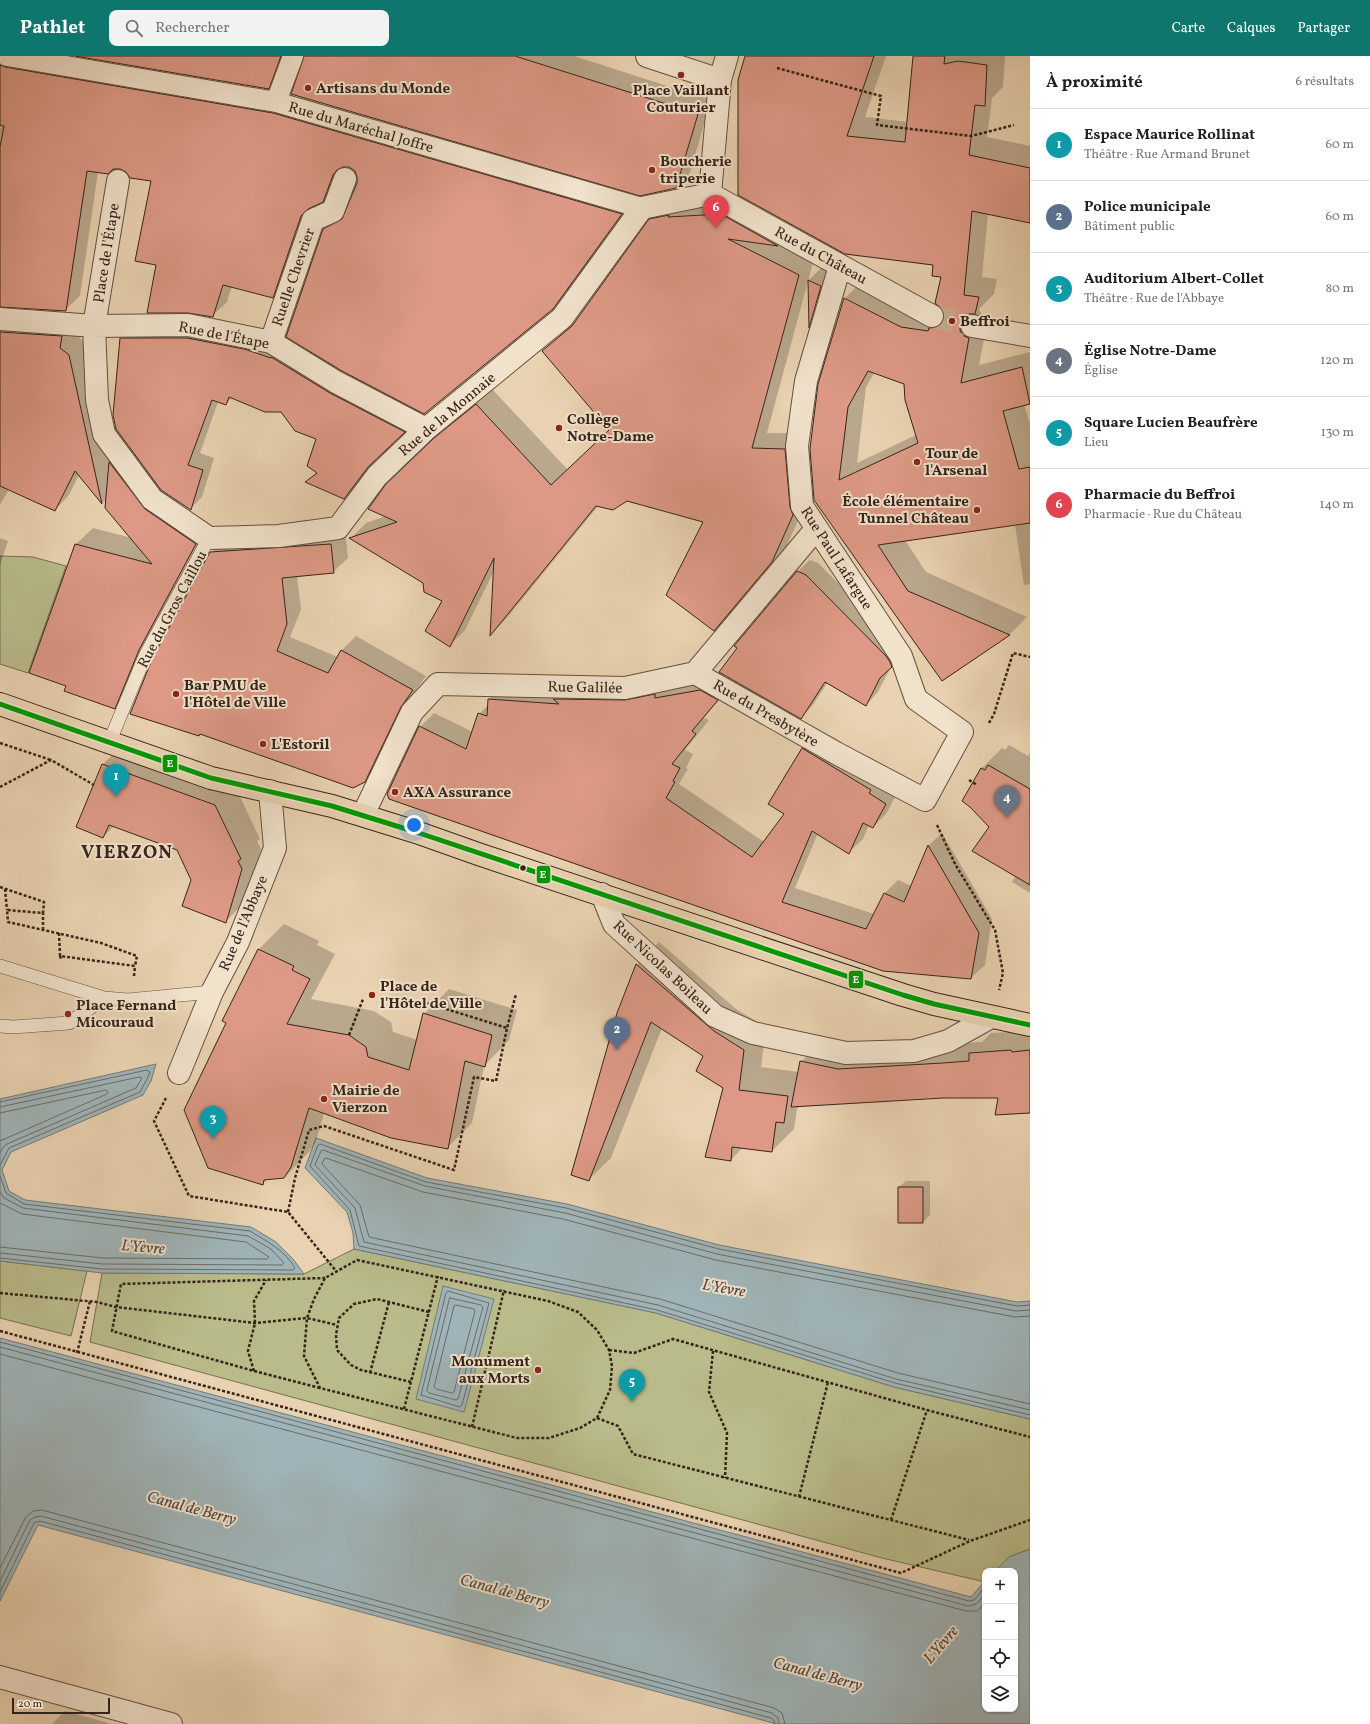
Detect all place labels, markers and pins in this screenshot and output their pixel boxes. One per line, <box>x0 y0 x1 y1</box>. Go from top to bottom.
marker: Place Vaillant Couturier <box>676 70 686 80</box>
place label: Artisans du Monde <box>316 79 450 100</box>
place label: Place Vaillant Couturier <box>633 81 730 119</box>
marker: Artisans du Monde <box>303 83 313 93</box>
place label: Boucherie triperie <box>660 152 732 190</box>
marker: Boucherie triperie <box>647 165 657 175</box>
pin: 6 <box>703 195 729 228</box>
place label: Beffroi <box>960 312 1010 333</box>
marker: Beffroi <box>947 316 957 326</box>
place label: Collège Notre-Dame <box>567 410 654 448</box>
marker: Collège Notre-Dame <box>554 423 564 433</box>
place label: Tour de l'Arsenal <box>925 444 987 482</box>
marker: Tour de l'Arsenal <box>912 457 922 467</box>
place label: École élémentaire Tunnel Château <box>842 492 969 530</box>
marker: École élémentaire Tunnel Château <box>972 505 982 515</box>
place label: Bar PMU de l'Hôtel de Ville <box>184 676 286 714</box>
marker: Bar PMU de l'Hôtel de Ville <box>171 689 181 699</box>
place label: L'Estoril <box>271 735 330 756</box>
marker: L'Estoril <box>258 739 268 749</box>
pin: 1 <box>103 764 129 797</box>
place label: AXA Assurance <box>403 783 511 804</box>
pin: 4 <box>994 785 1020 818</box>
marker: AXA Assurance <box>390 787 400 797</box>
unlabelled marker <box>518 863 528 873</box>
place label: Place de l'Hôtel de Ville <box>380 977 482 1015</box>
marker: Place de l'Hôtel de Ville <box>367 990 377 1000</box>
place label: Place Fernand Micouraud <box>76 996 176 1034</box>
marker: Place Fernand Micouraud <box>63 1009 73 1019</box>
pin: 2 <box>604 1017 630 1050</box>
place label: Mairie de Vierzon <box>332 1081 400 1119</box>
marker: Mairie de Vierzon <box>319 1094 329 1104</box>
pin: 3 <box>200 1106 226 1139</box>
place label: Monument aux Morts <box>451 1352 530 1390</box>
marker: Monument aux Morts <box>533 1365 543 1375</box>
pin: 5 <box>619 1369 645 1402</box>

